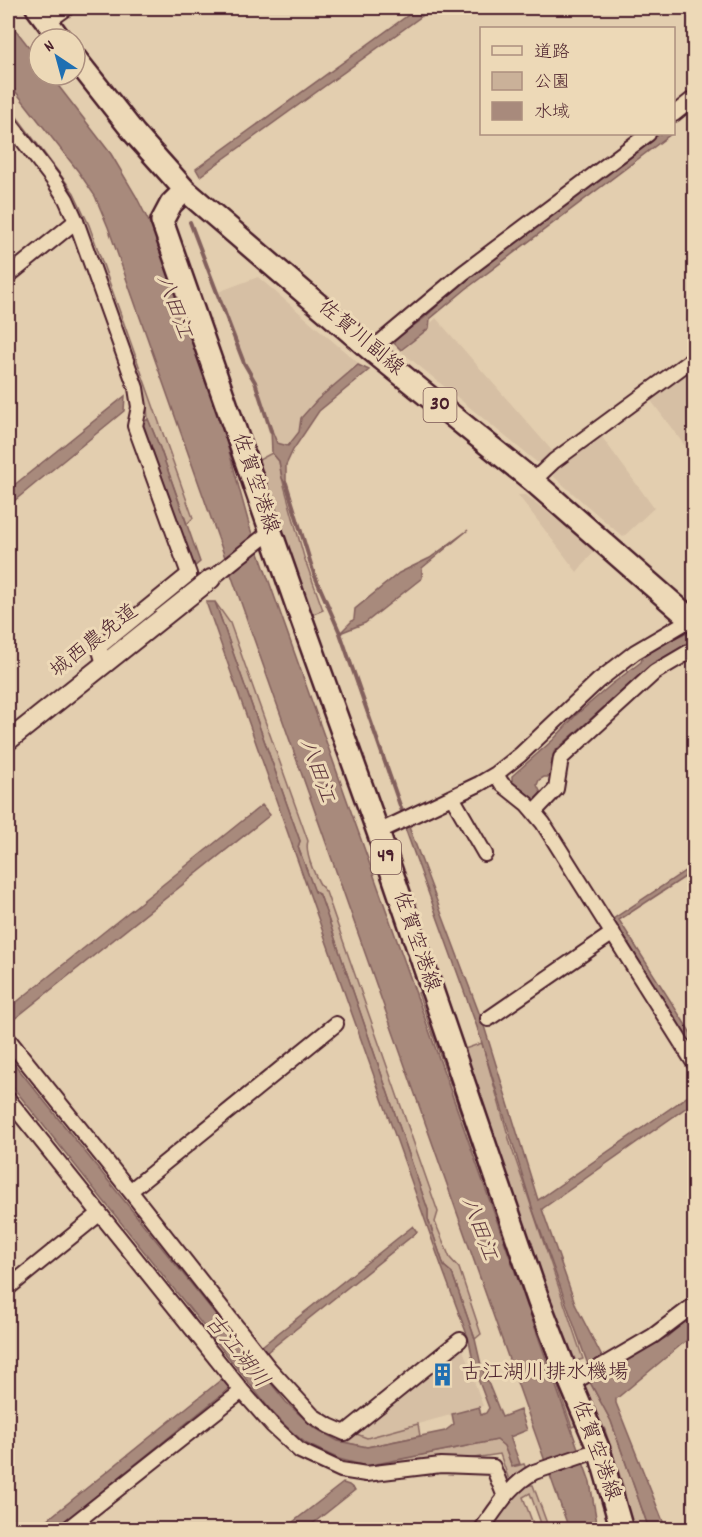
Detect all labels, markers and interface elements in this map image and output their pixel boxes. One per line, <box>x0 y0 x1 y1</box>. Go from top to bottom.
north arrow <box>27 27 87 87</box>
legend <box>480 27 675 135</box>
text: N <box>40 35 60 59</box>
text: 道路 <box>534 41 570 66</box>
text: 公園 <box>534 71 570 96</box>
text: 水域 <box>534 101 570 126</box>
water label: 八田江 <box>147 271 199 344</box>
street label: 佐賀川副線 <box>310 294 410 384</box>
road number: 30 <box>424 388 456 422</box>
street label: 佐賀空港線 <box>223 429 285 539</box>
street label: 城西農免道 <box>44 598 146 686</box>
water label: 八田江 <box>291 735 342 808</box>
road number: 49 <box>371 840 401 874</box>
street label: 佐賀空港線 <box>384 887 446 997</box>
water label: 八田江 <box>452 1193 504 1266</box>
water label: 古江湖川 <box>196 1308 276 1396</box>
place label: 古江湖川排水機場 <box>461 1359 629 1389</box>
building icon: 古江湖川排水機場 <box>430 1361 456 1387</box>
street label: 佐賀空港線 <box>563 1397 627 1505</box>

